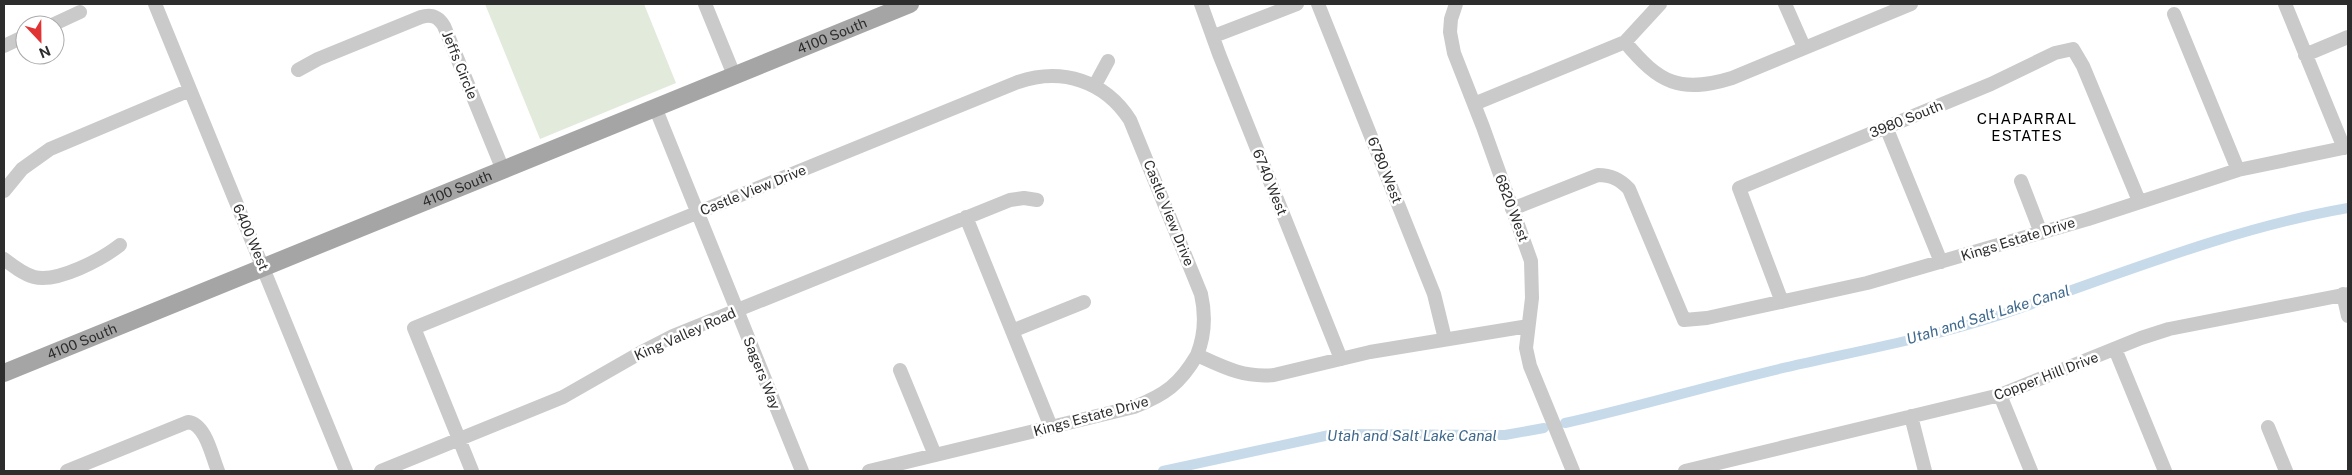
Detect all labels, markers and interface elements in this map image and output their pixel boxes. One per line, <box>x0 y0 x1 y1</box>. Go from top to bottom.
street label: 4100 South <box>795 14 869 57</box>
north arrow <box>15 15 65 65</box>
street label: Jeffs Circle <box>439 29 481 101</box>
text: N <box>37 43 53 62</box>
street label: 3980 South <box>1867 97 1945 141</box>
district label: CHAPARRAL ESTATES <box>1977 110 2077 144</box>
street label: 6780 West <box>1364 134 1406 206</box>
street label: 6740 West <box>1249 147 1291 217</box>
street label: Castle View Drive <box>1140 158 1198 268</box>
street label: Castle View Drive <box>698 161 808 219</box>
street label: 4100 South <box>420 167 494 210</box>
street label: 6820 West <box>1492 172 1532 244</box>
street label: 6400 West <box>230 201 272 273</box>
street label: Kings Estate Drive <box>1959 214 2077 264</box>
water label: Utah and Salt Lake Canal <box>1904 282 2072 347</box>
street label: King Valley Road <box>632 304 738 364</box>
street label: 4100 South <box>45 320 119 363</box>
street label: Sagers Way <box>740 334 784 412</box>
street label: Copper Hill Drive <box>1992 349 2100 403</box>
street label: Kings Estate Drive <box>1032 393 1150 439</box>
water label: Utah and Salt Lake Canal <box>1327 427 1497 444</box>

